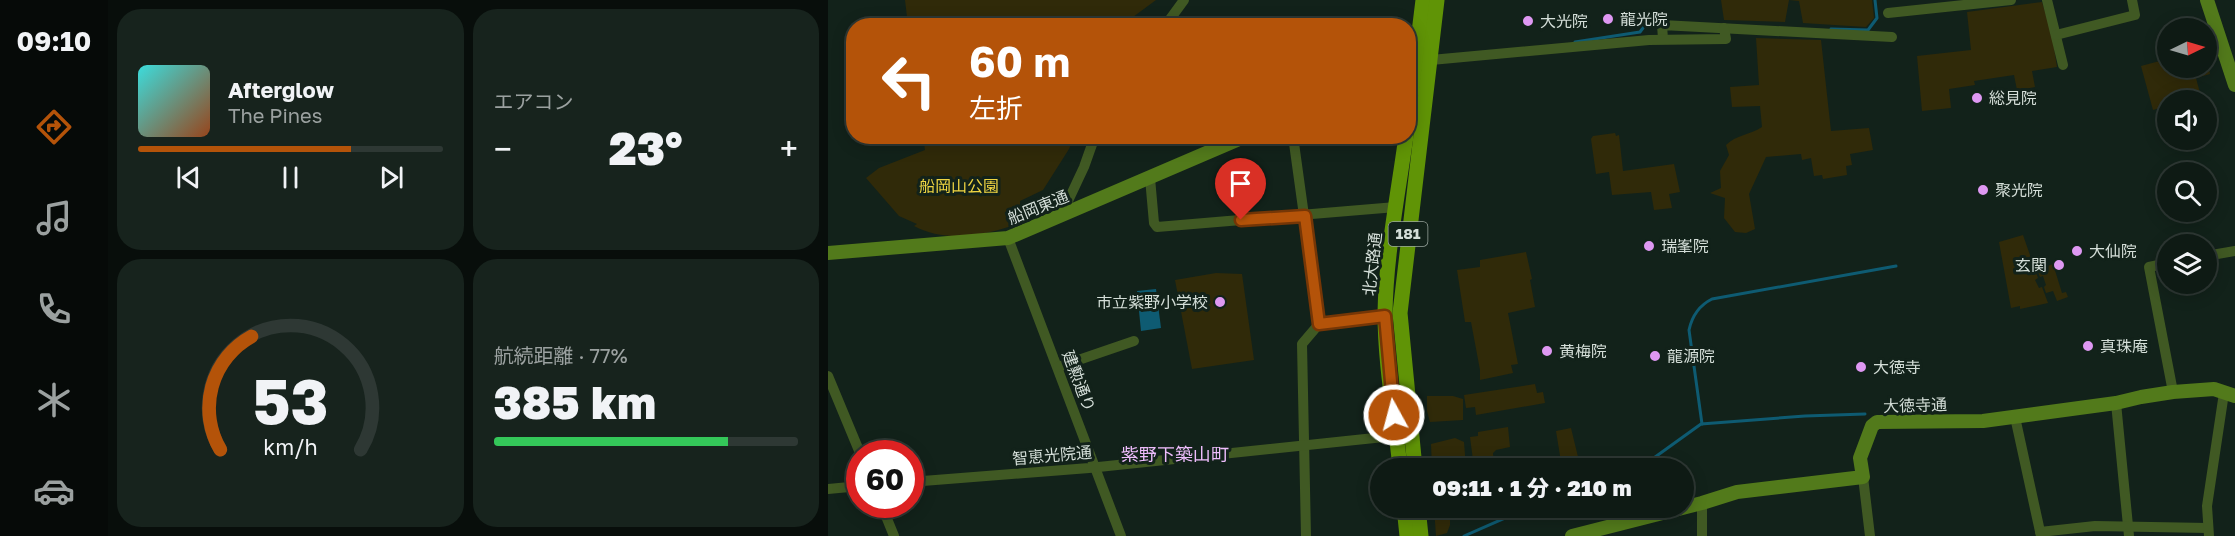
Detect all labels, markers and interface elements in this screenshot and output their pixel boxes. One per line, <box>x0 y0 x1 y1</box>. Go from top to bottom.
place label: 龍光院 <box>1620 9 1668 29</box>
place label: 大光院 <box>1540 11 1588 31</box>
marker: 龍光院 <box>1601 12 1615 26</box>
marker: 大光院 <box>1521 14 1535 28</box>
north arrow <box>2157 18 2217 78</box>
map controls <box>2157 18 2217 294</box>
text: 09:10 <box>17 25 91 57</box>
text: 60 m <box>969 36 1070 86</box>
icon: left <box>870 42 948 120</box>
text: Afterglow <box>228 76 334 103</box>
place label: 総見院 <box>1989 88 2037 108</box>
text: エアコン <box>494 89 574 113</box>
button: sound <box>2157 90 2217 150</box>
marker: 総見院 <box>1970 91 1984 105</box>
text: 左折 <box>969 92 1023 124</box>
text: The Pines <box>228 103 322 127</box>
icon: directions <box>33 106 75 148</box>
text: 23° <box>609 121 683 175</box>
text: − <box>494 129 512 168</box>
text: + <box>780 129 798 168</box>
pin <box>1215 158 1266 220</box>
icon: previous <box>172 161 205 194</box>
icon: pause <box>274 161 307 194</box>
icon: next <box>375 161 408 194</box>
button: search <box>2157 162 2217 222</box>
icon: arrive <box>1224 167 1257 200</box>
park label: 船岡山公園 <box>919 176 999 196</box>
place label: 聚光院 <box>1995 180 2043 200</box>
marker: 聚光院 <box>1976 183 1990 197</box>
street label: 船岡東通 <box>1005 186 1071 228</box>
icon: music <box>33 197 75 239</box>
road number: 181 <box>1388 222 1428 246</box>
street label: 北大路通 <box>1359 231 1385 297</box>
button: layers <box>2157 234 2217 294</box>
place label: 瑞峯院 <box>1661 236 1709 256</box>
marker: 瑞峯院 <box>1642 239 1656 253</box>
place label: 大仙院 <box>2089 241 2137 261</box>
marker: 大仙院 <box>2070 244 2084 258</box>
place label: 玄関 <box>2015 255 2047 275</box>
marker: 玄関 <box>2052 258 2066 272</box>
icon: phone <box>33 288 75 330</box>
place label: 市立紫野小学校 <box>1096 292 1208 312</box>
marker: 市立紫野小学校 <box>1213 295 1227 309</box>
place label: 真珠庵 <box>2100 336 2148 356</box>
marker: 真珠庵 <box>2081 339 2095 353</box>
place label: 黄梅院 <box>1559 341 1607 361</box>
text: 航続距離 · 77% <box>494 343 628 367</box>
marker: 黄梅院 <box>1540 344 1554 358</box>
place label: 龍源院 <box>1667 346 1715 366</box>
street label: 建勲通り <box>1058 348 1100 414</box>
marker: 龍源院 <box>1648 349 1662 363</box>
place label: 大徳寺 <box>1873 357 1921 377</box>
marker: 大徳寺 <box>1854 360 1868 374</box>
text: 53 <box>252 363 328 438</box>
text: 385 km <box>494 375 656 429</box>
icon: climate <box>33 379 75 421</box>
position arrow <box>1362 383 1426 447</box>
street label: 大徳寺通 <box>1883 394 1947 416</box>
text: km/h <box>263 434 318 460</box>
speed limit sign: 60 <box>846 440 924 518</box>
street label: 智恵光院通 <box>1011 442 1093 468</box>
district label: 紫野下築山町 <box>1121 443 1229 465</box>
icon: car <box>33 470 75 512</box>
text: 09:11 · 1 分 · 210 m <box>1432 474 1632 501</box>

